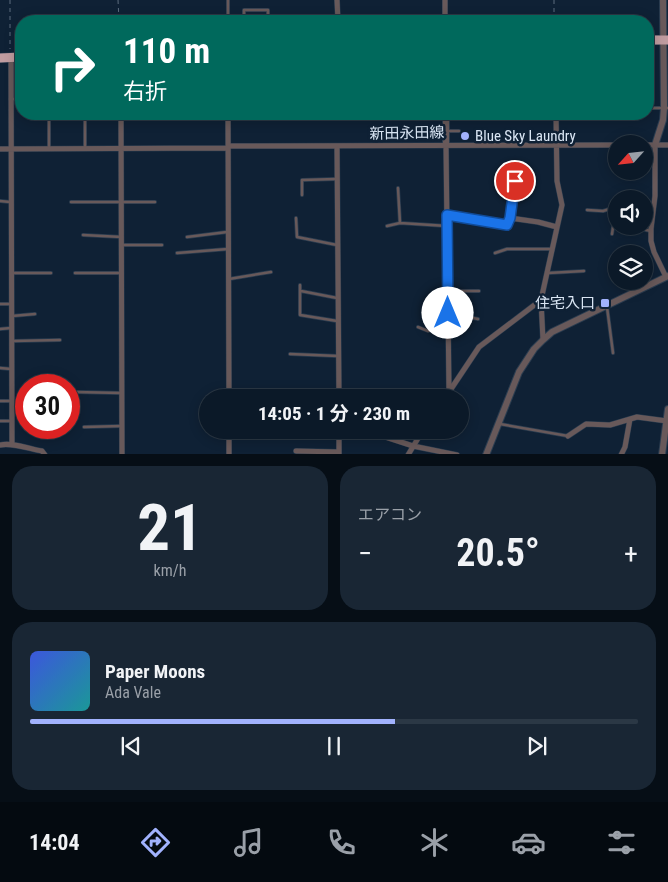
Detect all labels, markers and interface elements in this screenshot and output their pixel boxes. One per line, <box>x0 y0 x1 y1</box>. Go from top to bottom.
text: 110 m <box>123 31 210 72</box>
icon: right <box>40 35 105 100</box>
text: 右折 <box>123 79 167 104</box>
street label: 新田永田線 <box>369 123 445 143</box>
place label: Blue Sky Laundry <box>475 127 576 145</box>
marker: Blue Sky Laundry <box>459 130 471 142</box>
north arrow <box>608 135 652 180</box>
map controls <box>608 135 653 290</box>
pin <box>494 160 536 202</box>
icon: arrive <box>501 167 529 195</box>
button: sound <box>608 190 653 235</box>
button: layers <box>608 245 653 290</box>
position arrow <box>421 286 473 338</box>
place label: 住宅入口 <box>535 294 595 312</box>
marker: 住宅入口 <box>599 297 611 309</box>
speed limit sign: 30 <box>15 374 80 439</box>
text: 14:05 · 1 分 · 230 m <box>258 402 410 425</box>
text: 21 <box>137 490 203 566</box>
text: エアコン <box>358 505 422 524</box>
text: 20.5° <box>456 531 540 575</box>
text: − <box>358 537 372 570</box>
text: + <box>624 537 638 570</box>
text: km/h <box>154 561 186 580</box>
text: Paper Moons <box>105 660 205 683</box>
text: Ada Vale <box>105 683 161 702</box>
icon: previous <box>117 732 145 760</box>
icon: pause <box>320 732 348 760</box>
icon: next <box>523 732 551 760</box>
icon: directions <box>138 825 173 860</box>
icon: music <box>231 825 266 860</box>
icon: phone <box>324 825 359 860</box>
icon: climate <box>417 825 452 860</box>
icon: car <box>511 825 546 860</box>
icon: filters <box>604 825 639 860</box>
text: 14:04 <box>29 830 80 855</box>

